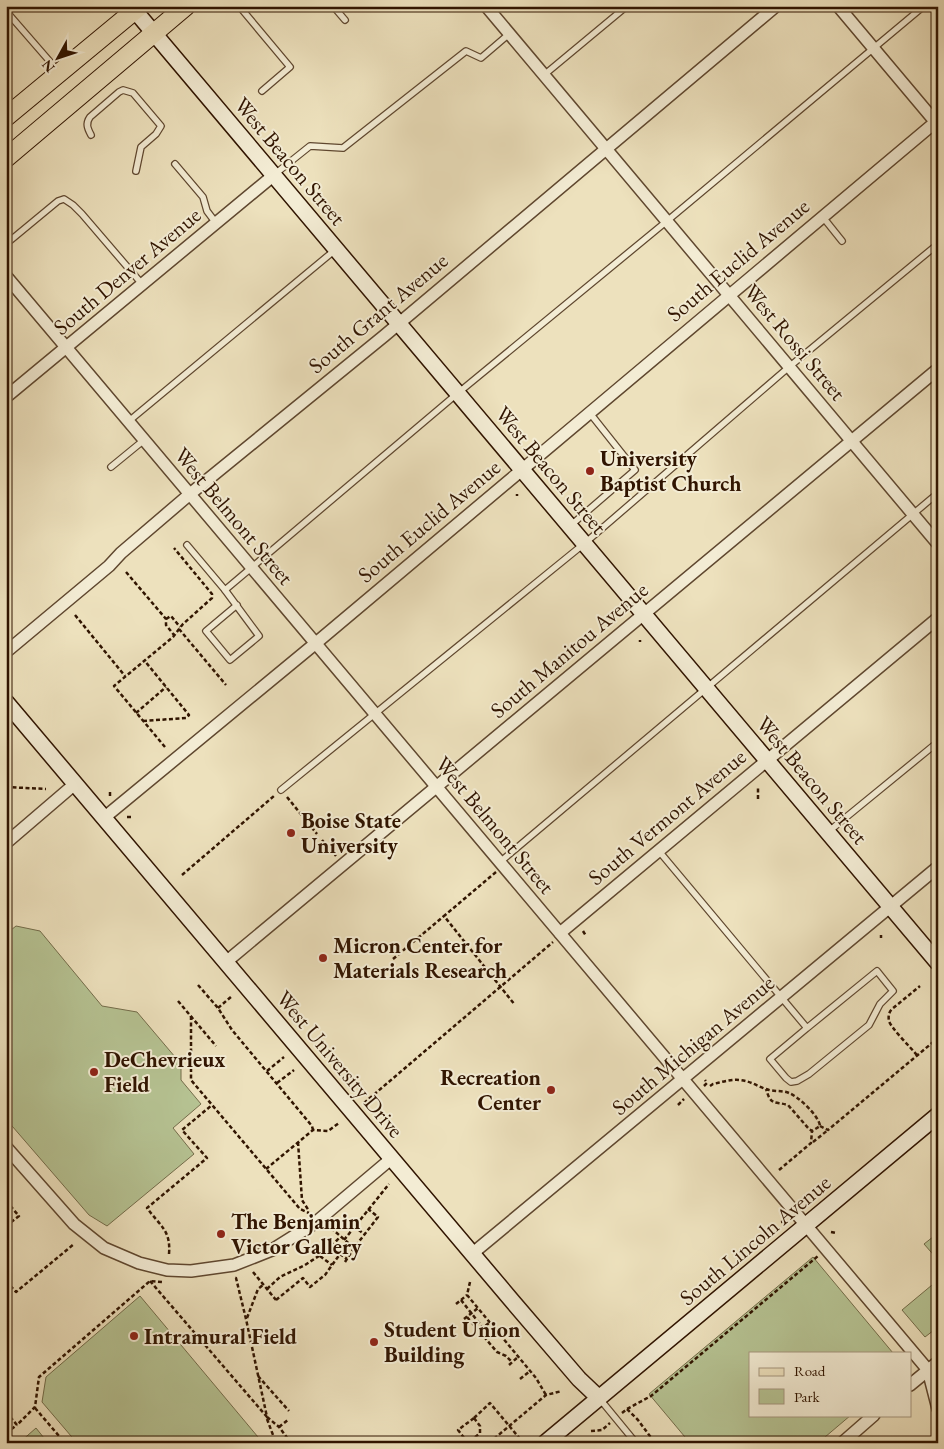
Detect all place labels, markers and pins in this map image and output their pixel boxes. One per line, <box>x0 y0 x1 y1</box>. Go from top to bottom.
place label: University Baptist Church <box>600 444 742 498</box>
marker: University Baptist Church <box>584 465 596 477</box>
place label: Boise State University <box>301 806 401 860</box>
marker: Boise State University <box>285 827 297 839</box>
place label: Micron Center for Materials Research <box>333 931 507 985</box>
marker: Micron Center for Materials Research <box>317 952 329 964</box>
place label: DeChevrieux Field <box>104 1045 225 1099</box>
place label: Recreation Center <box>440 1063 542 1117</box>
marker: DeChevrieux Field <box>88 1066 100 1078</box>
marker: Recreation Center <box>545 1084 557 1096</box>
place label: The Benjamin Victor Gallery <box>231 1207 362 1261</box>
marker: The Benjamin Victor Gallery <box>215 1228 227 1240</box>
place label: Student Union Building <box>384 1315 521 1369</box>
place label: Intramural Field <box>144 1322 297 1351</box>
marker: Intramural Field <box>128 1330 140 1342</box>
marker: Student Union Building <box>368 1336 380 1348</box>

